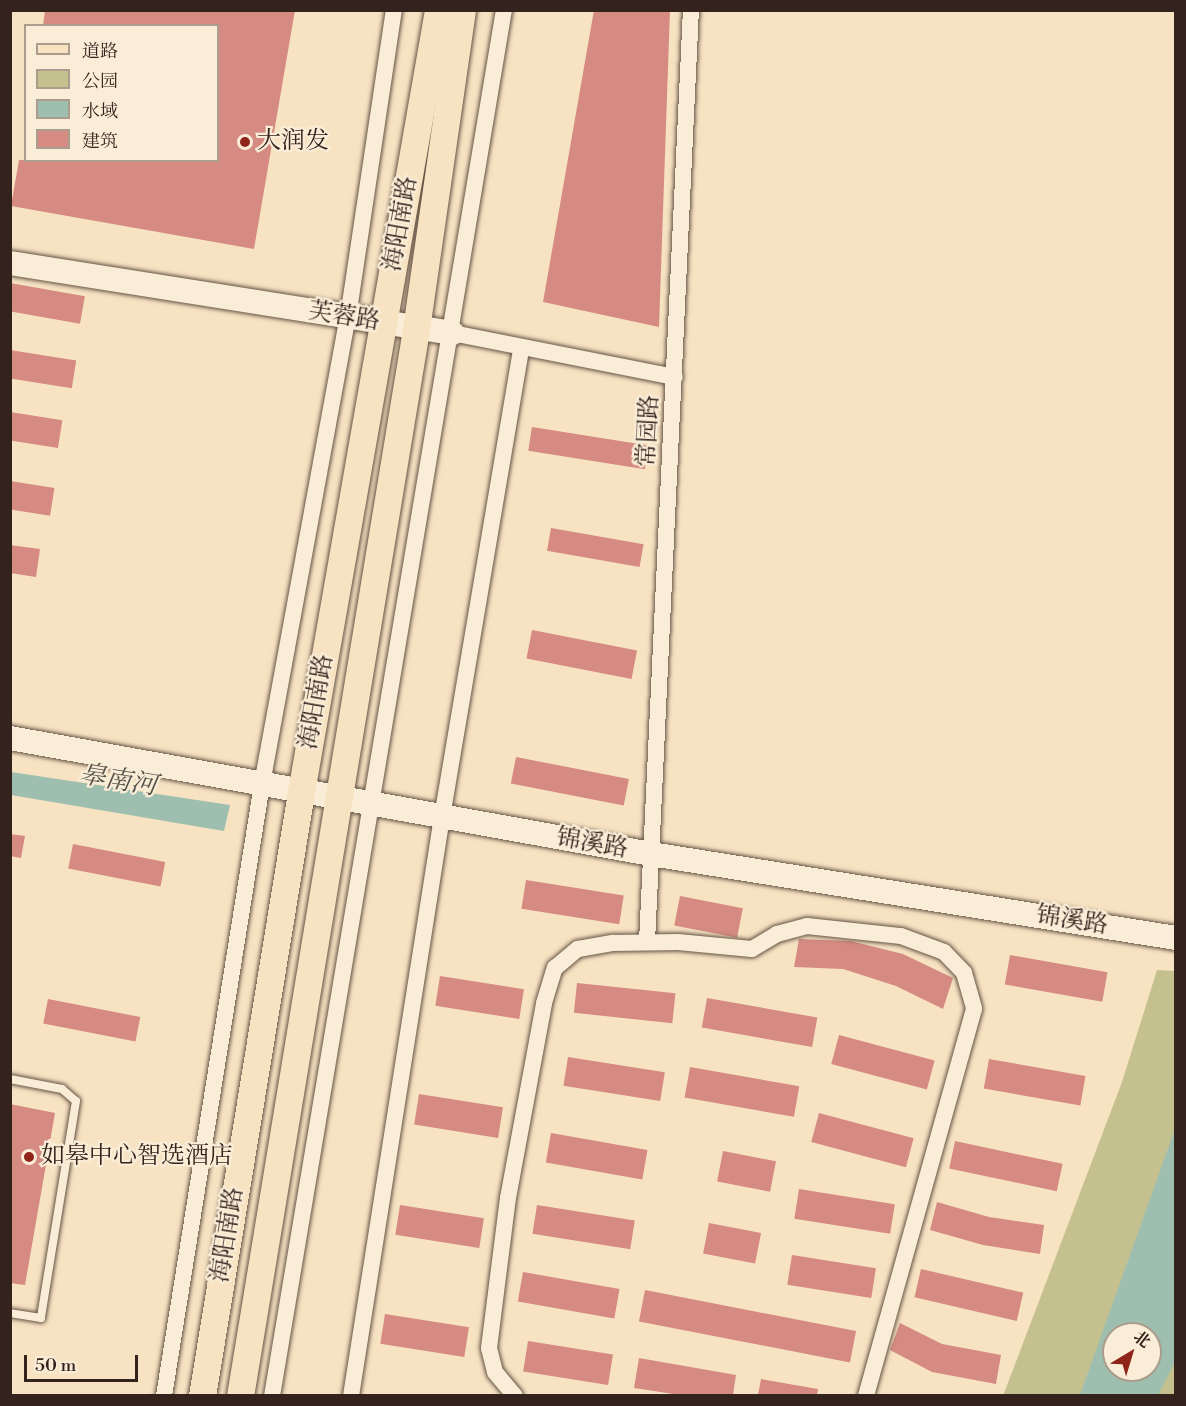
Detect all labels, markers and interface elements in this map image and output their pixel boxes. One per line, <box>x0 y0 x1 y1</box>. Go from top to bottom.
legend <box>24 24 219 162</box>
text: 道路 <box>82 40 118 63</box>
text: 公园 <box>82 70 118 93</box>
text: 水域 <box>82 100 118 123</box>
place label: 大润发 <box>257 128 329 156</box>
text: 建筑 <box>82 130 118 153</box>
marker: 大润发 <box>238 135 252 149</box>
street label: 海阳南路 <box>378 174 424 274</box>
street label: 芙蓉路 <box>306 297 382 337</box>
street label: 常园路 <box>633 394 665 468</box>
street label: 海阳南路 <box>294 652 340 752</box>
water label: 皋南河 <box>77 759 159 803</box>
street label: 锦溪路 <box>554 824 630 864</box>
street label: 锦溪路 <box>1034 901 1110 941</box>
place label: 如皋中心智选酒店 <box>41 1143 233 1171</box>
marker: 如皋中心智选酒店 <box>22 1150 36 1164</box>
street label: 海阳南路 <box>206 1185 250 1285</box>
north arrow <box>1102 1322 1162 1382</box>
text: 北 <box>1129 1327 1154 1352</box>
scale bar <box>27 1343 141 1381</box>
text: 50 m <box>35 1354 76 1377</box>

